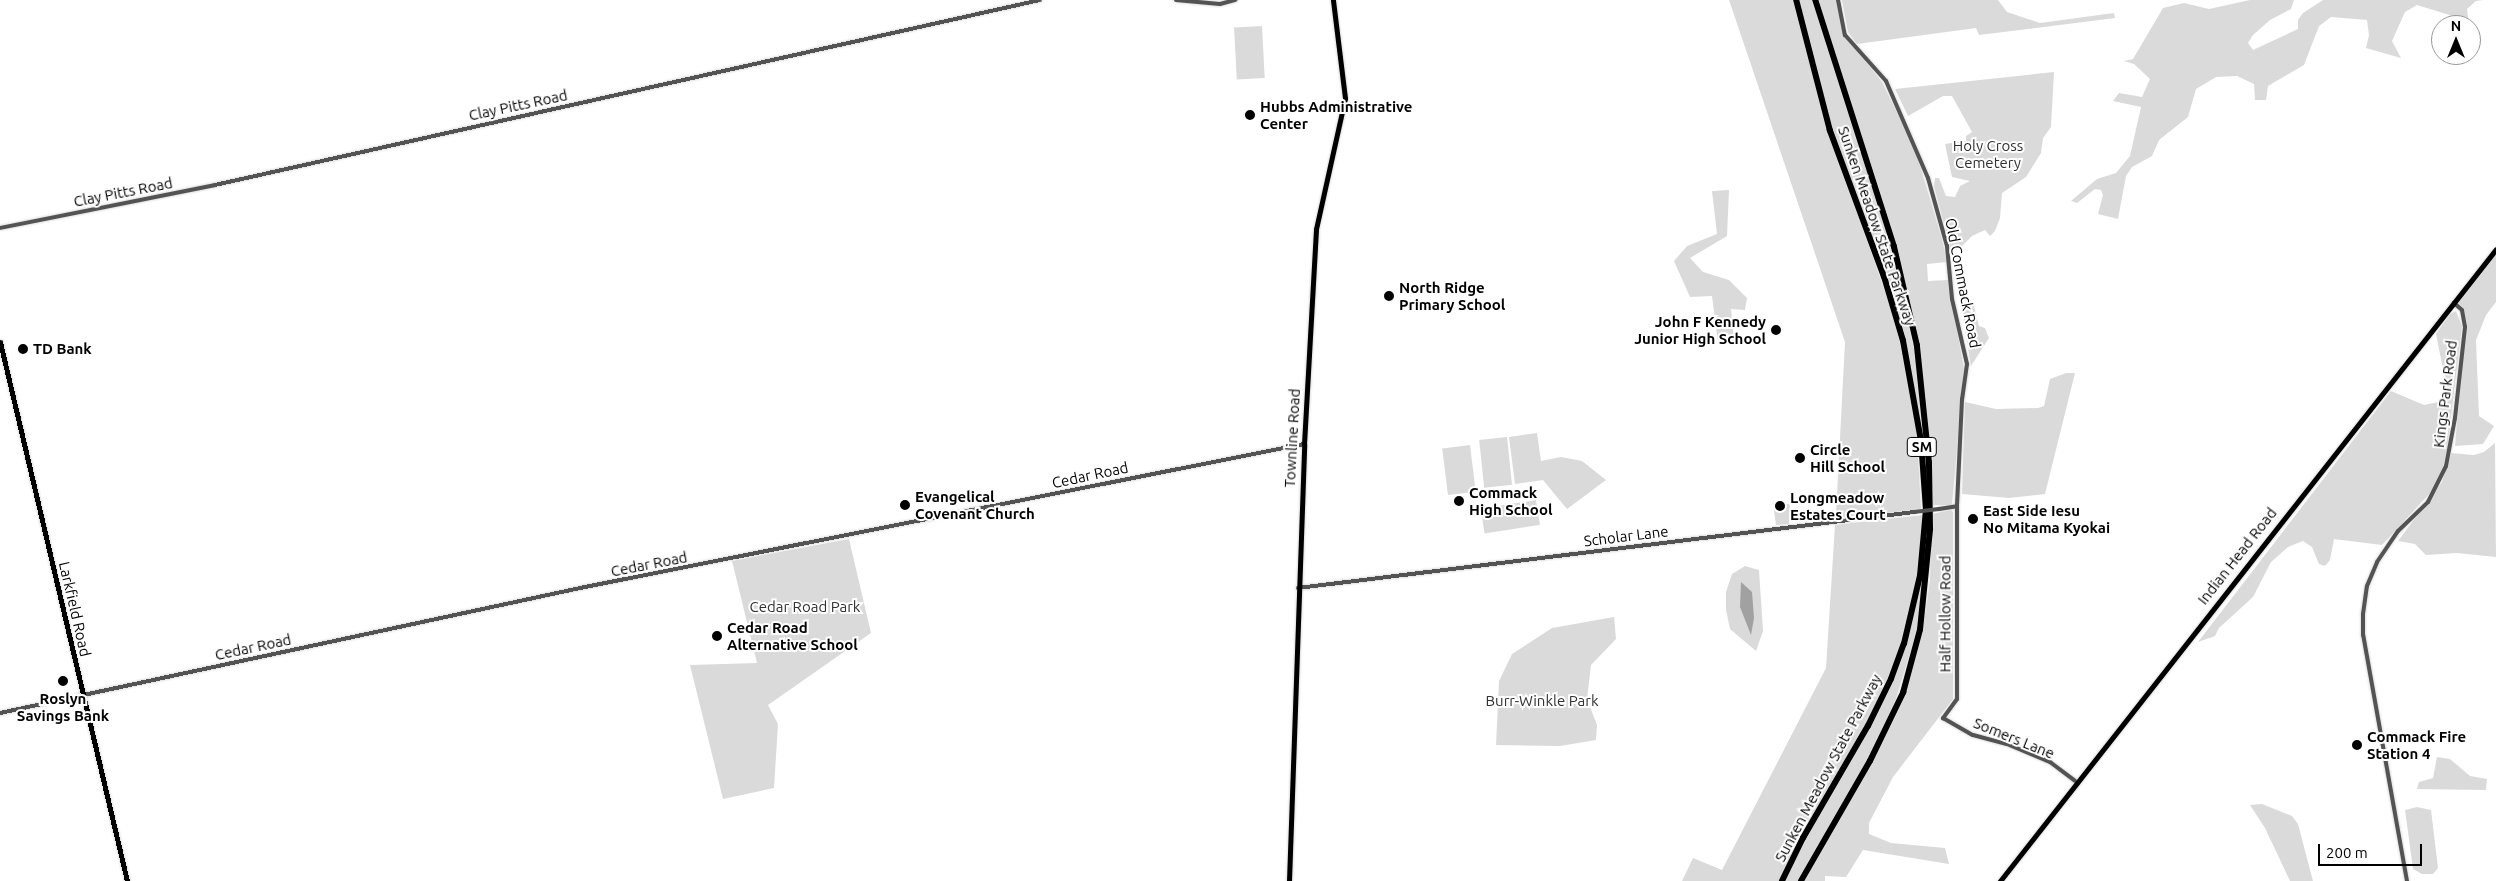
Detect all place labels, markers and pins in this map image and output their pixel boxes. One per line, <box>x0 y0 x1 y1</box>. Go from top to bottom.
place label: Hubbs Administrative Center <box>1260 97 1412 132</box>
marker: Hubbs Administrative Center <box>1244 109 1256 121</box>
place label: North Ridge Primary School <box>1399 278 1505 313</box>
marker: North Ridge Primary School <box>1383 290 1395 302</box>
place label: John F Kennedy Junior High School <box>1634 312 1766 347</box>
marker: John F Kennedy Junior High School <box>1770 324 1782 336</box>
place label: TD Bank <box>33 340 92 358</box>
marker: TD Bank <box>17 343 29 355</box>
place label: Circle Hill School <box>1810 440 1885 475</box>
marker: Circle Hill School <box>1794 452 1806 464</box>
place label: Commack High School <box>1469 483 1552 518</box>
place label: Evangelical Covenant Church <box>915 487 1035 522</box>
place label: Longmeadow Estates Court <box>1790 488 1886 523</box>
marker: Commack High School <box>1453 495 1465 507</box>
marker: Evangelical Covenant Church <box>899 499 911 511</box>
marker: Longmeadow Estates Court <box>1774 500 1786 512</box>
place label: East Side Iesu No Mitama Kyokai <box>1983 501 2110 536</box>
marker: East Side Iesu No Mitama Kyokai <box>1967 513 1979 525</box>
place label: Cedar Road Alternative School <box>727 618 858 653</box>
marker: Cedar Road Alternative School <box>711 630 723 642</box>
marker: Roslyn Savings Bank <box>57 675 69 687</box>
place label: Roslyn Savings Bank <box>17 689 109 724</box>
place label: Commack Fire Station 4 <box>2367 727 2466 762</box>
marker: Commack Fire Station 4 <box>2351 739 2363 751</box>

